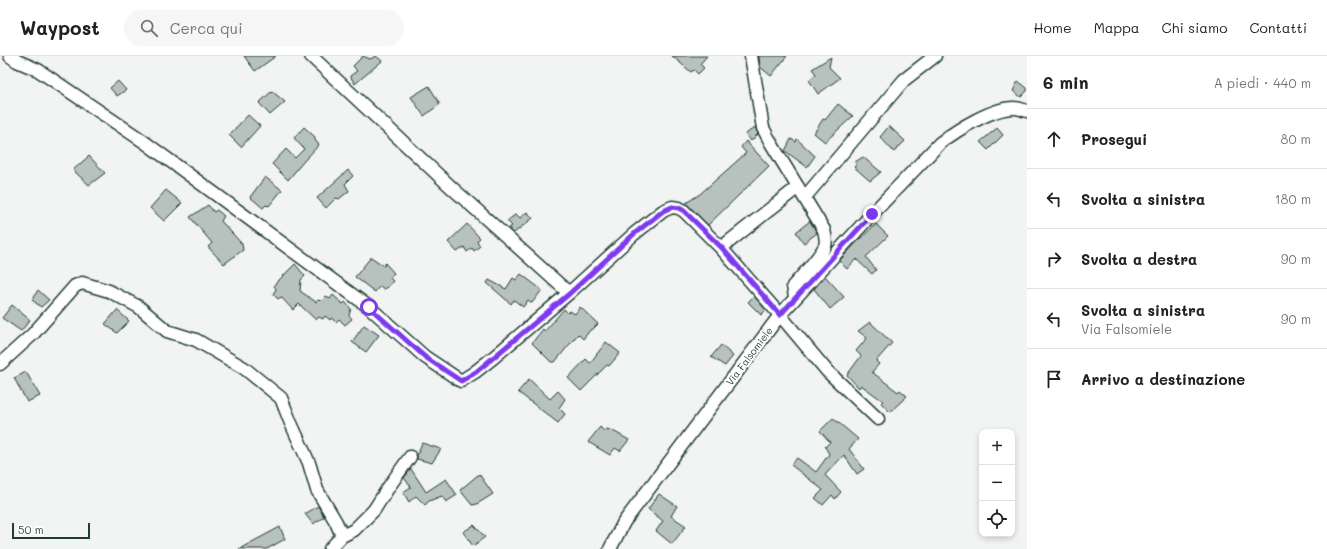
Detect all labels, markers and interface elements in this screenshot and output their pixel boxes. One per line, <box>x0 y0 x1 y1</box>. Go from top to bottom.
search box <box>124 10 404 46</box>
text: Waypost <box>20 15 100 40</box>
icon: search <box>138 17 160 39</box>
text: Cerca qui <box>170 18 243 38</box>
text: Home <box>1034 18 1072 37</box>
text: Mappa <box>1094 18 1140 37</box>
text: Chi siamo <box>1162 18 1227 37</box>
text: Contatti <box>1249 18 1307 37</box>
text: 6 min <box>1043 71 1088 93</box>
text: A piedi · 440 m <box>1214 74 1311 91</box>
icon: ahead <box>1043 128 1065 150</box>
text: Prosegui <box>1081 129 1147 149</box>
text: 80 m <box>1281 130 1311 147</box>
icon: left <box>1043 188 1065 210</box>
text: Svolta a sinistra <box>1081 189 1205 209</box>
text: 180 m <box>1275 190 1311 207</box>
route end <box>863 205 881 223</box>
icon: right <box>1043 248 1065 270</box>
text: Svolta a destra <box>1081 249 1197 269</box>
text: 90 m <box>1281 250 1311 267</box>
route start <box>360 298 378 316</box>
text: Svolta a sinistra <box>1081 300 1205 320</box>
icon: left <box>1043 308 1065 330</box>
text: 90 m <box>1281 310 1311 327</box>
text: Via Falsomiele <box>1081 320 1172 337</box>
street label: Via Falsomiele <box>722 324 776 388</box>
icon: arrive <box>1043 368 1065 390</box>
text: Arrivo a destinazione <box>1081 369 1245 389</box>
map controls <box>979 429 1015 537</box>
button: + <box>979 429 1015 465</box>
button: − <box>979 465 1015 501</box>
button: locate <box>979 501 1015 537</box>
scale bar <box>12 521 90 540</box>
text: 50 m <box>18 522 44 537</box>

